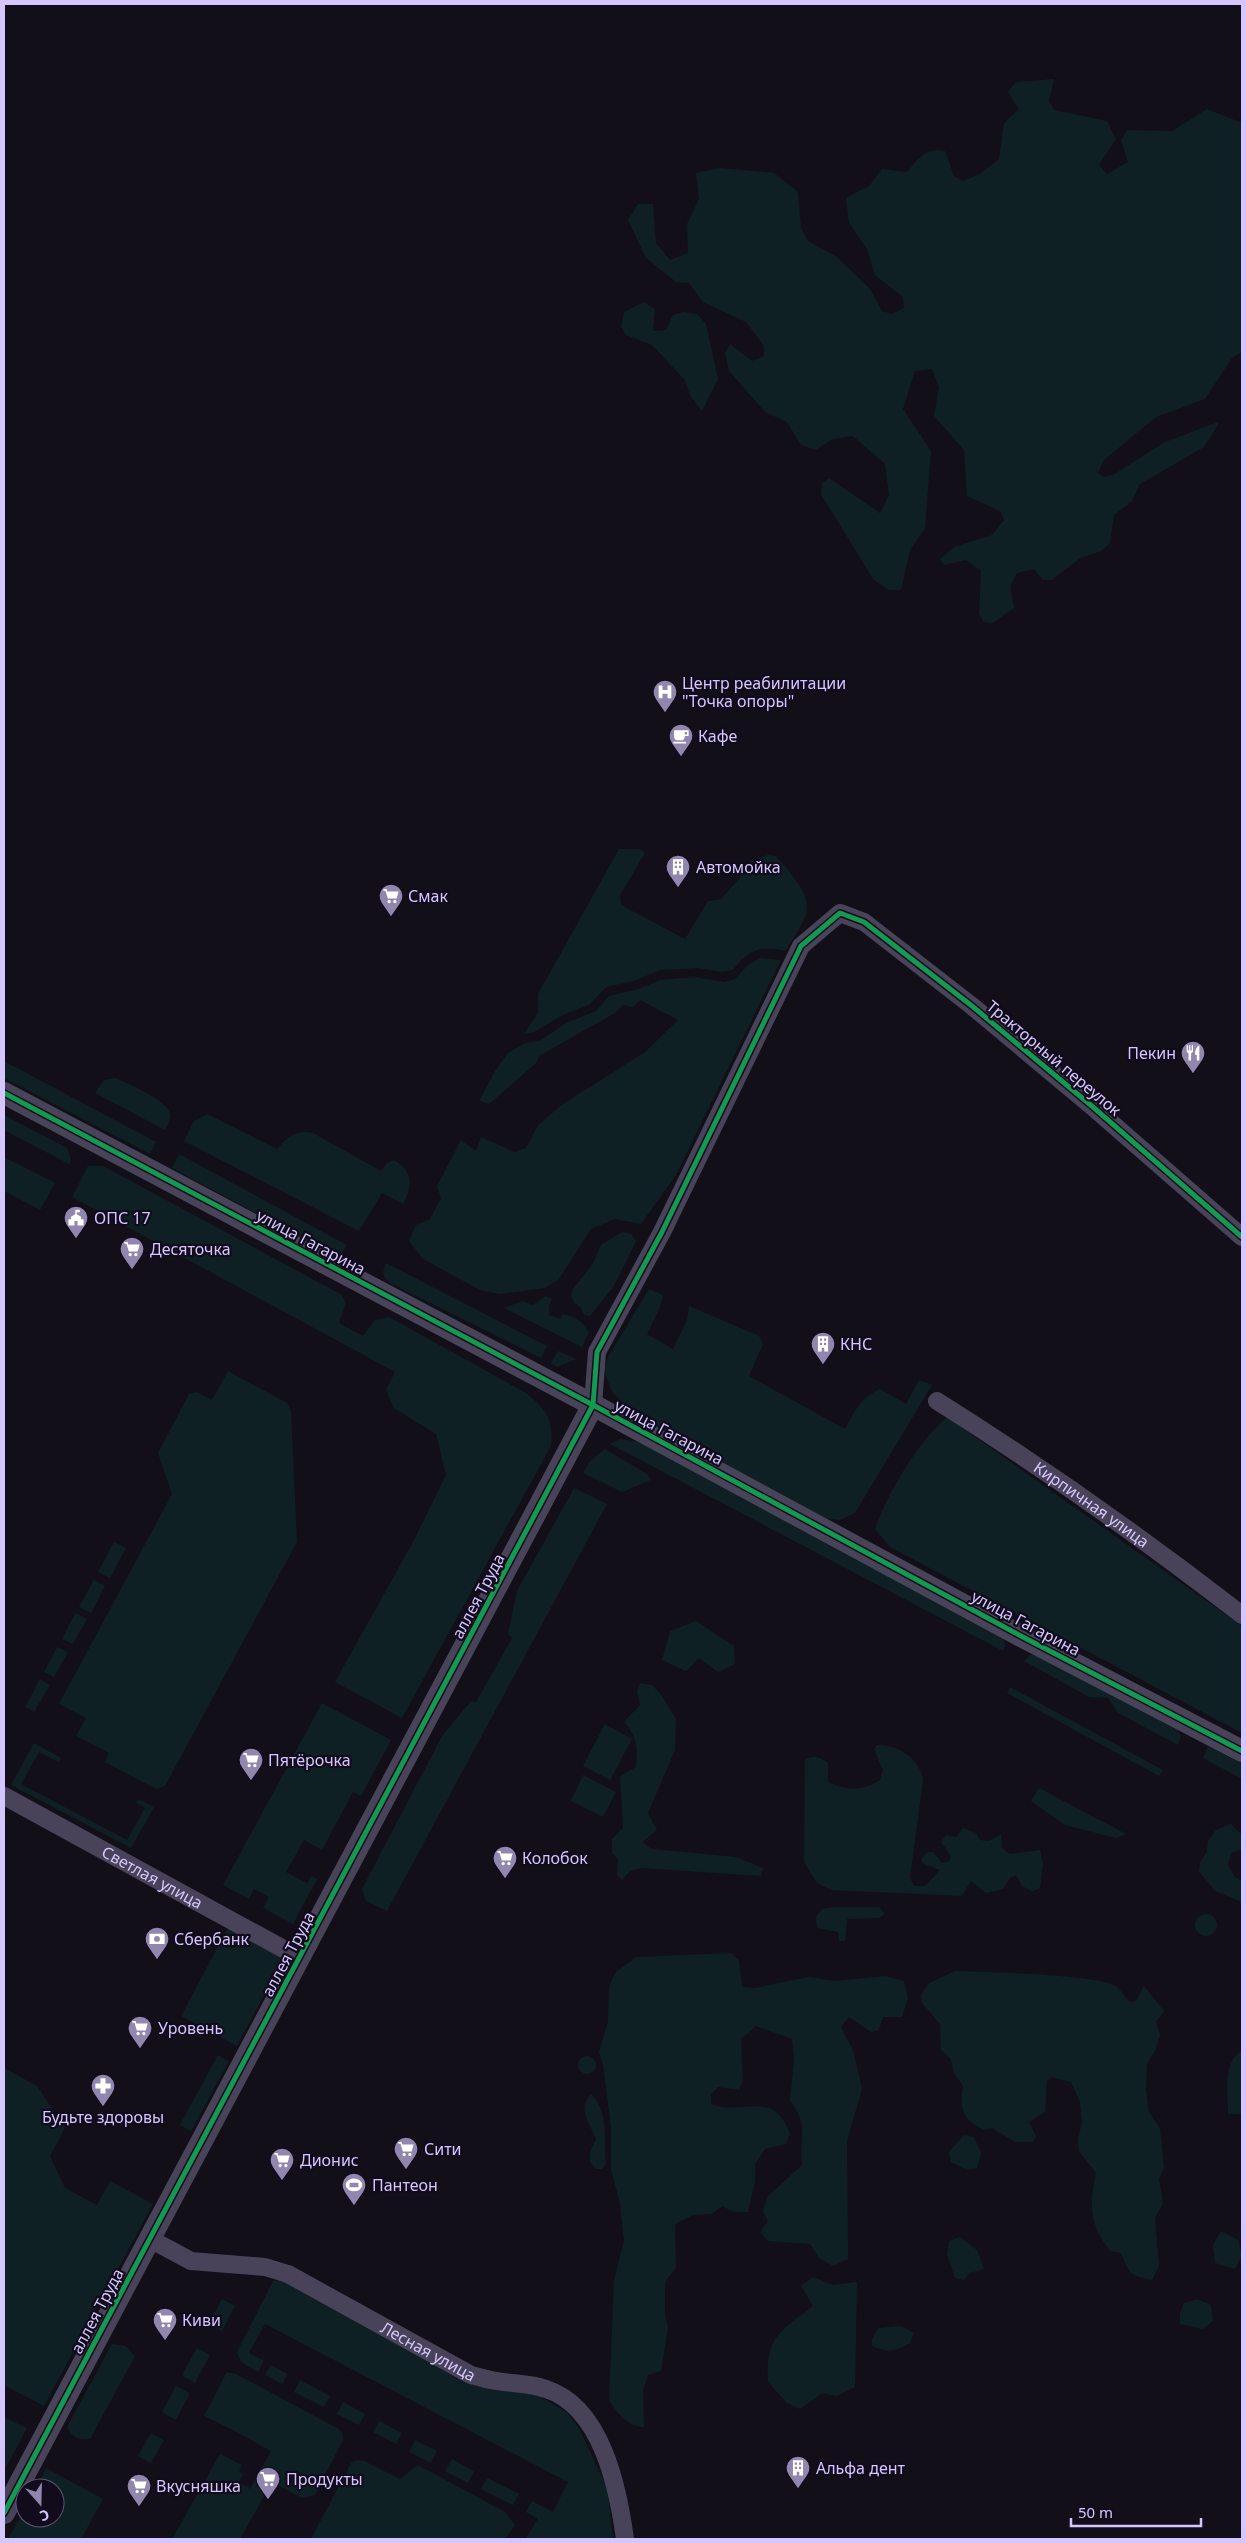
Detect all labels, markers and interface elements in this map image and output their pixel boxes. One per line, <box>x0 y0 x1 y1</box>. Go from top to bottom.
place label: Центр реабилитации "Точка опоры" <box>682 672 846 712</box>
hospital icon: Центр реабилитации "Точка опоры" <box>652 679 678 713</box>
cafe icon: Кафе <box>668 723 694 757</box>
place label: Кафе <box>698 725 738 747</box>
building icon: Автомойка <box>665 854 691 888</box>
place label: Автомойка <box>696 856 781 878</box>
supermarket icon: Смак <box>378 883 404 917</box>
place label: Смак <box>408 885 448 907</box>
street label: Тракторный переулок <box>982 995 1126 1121</box>
restaurant icon: Пекин <box>1180 1040 1206 1074</box>
place label: Пекин <box>1127 1042 1176 1064</box>
street label: улица Гагарина <box>253 1204 369 1280</box>
public building icon: ОПС 17 <box>63 1205 89 1239</box>
place label: ОПС 17 <box>94 1207 151 1229</box>
supermarket icon: Десяточка <box>119 1236 145 1270</box>
place label: Десяточка <box>150 1238 231 1260</box>
building icon: КНС <box>810 1331 836 1365</box>
place label: КНС <box>840 1333 872 1355</box>
street label: улица Гагарина <box>611 1394 727 1470</box>
street label: Кирпичная улица <box>1030 1456 1154 1553</box>
street label: аллея Труда <box>446 1550 510 1642</box>
street label: улица Гагарина <box>968 1585 1084 1661</box>
supermarket icon: Пятёрочка <box>238 1747 264 1781</box>
place label: Пятёрочка <box>268 1749 351 1771</box>
street label: Светлая улица <box>98 1841 207 1914</box>
supermarket icon: Колобок <box>492 1845 518 1879</box>
place label: Колобок <box>522 1847 588 1869</box>
street label: аллея Труда <box>256 1908 320 2000</box>
bank icon: Сбербанк <box>144 1926 170 1960</box>
place label: Сбербанк <box>174 1928 250 1950</box>
supermarket icon: Уровень <box>127 2015 153 2049</box>
place label: Уровень <box>158 2017 223 2039</box>
pharmacy icon: Будьте здоровы <box>90 2073 116 2107</box>
place label: Будьте здоровы <box>42 2106 164 2128</box>
supermarket icon: Сити <box>393 2136 419 2170</box>
place label: Сити <box>424 2138 462 2160</box>
supermarket icon: Дионис <box>269 2147 295 2181</box>
place label: Дионис <box>300 2149 359 2171</box>
sports icon: Пантеон <box>341 2172 367 2206</box>
place label: Пантеон <box>372 2174 438 2196</box>
street label: аллея Труда <box>65 2265 129 2357</box>
supermarket icon: Киви <box>152 2307 178 2341</box>
place label: Киви <box>182 2309 221 2331</box>
street label: Лесная улица <box>377 2316 480 2387</box>
building icon: Альфа дент <box>785 2455 811 2489</box>
place label: Альфа дент <box>816 2457 906 2479</box>
supermarket icon: Продукты <box>255 2466 281 2500</box>
place label: Продукты <box>286 2468 363 2490</box>
supermarket icon: Вкусняшка <box>126 2473 152 2507</box>
place label: Вкусняшка <box>156 2475 241 2497</box>
north arrow <box>15 2478 65 2528</box>
scale bar <box>1071 2496 1201 2528</box>
text: 50 m <box>1078 2502 1113 2522</box>
text: С <box>37 2505 52 2526</box>

